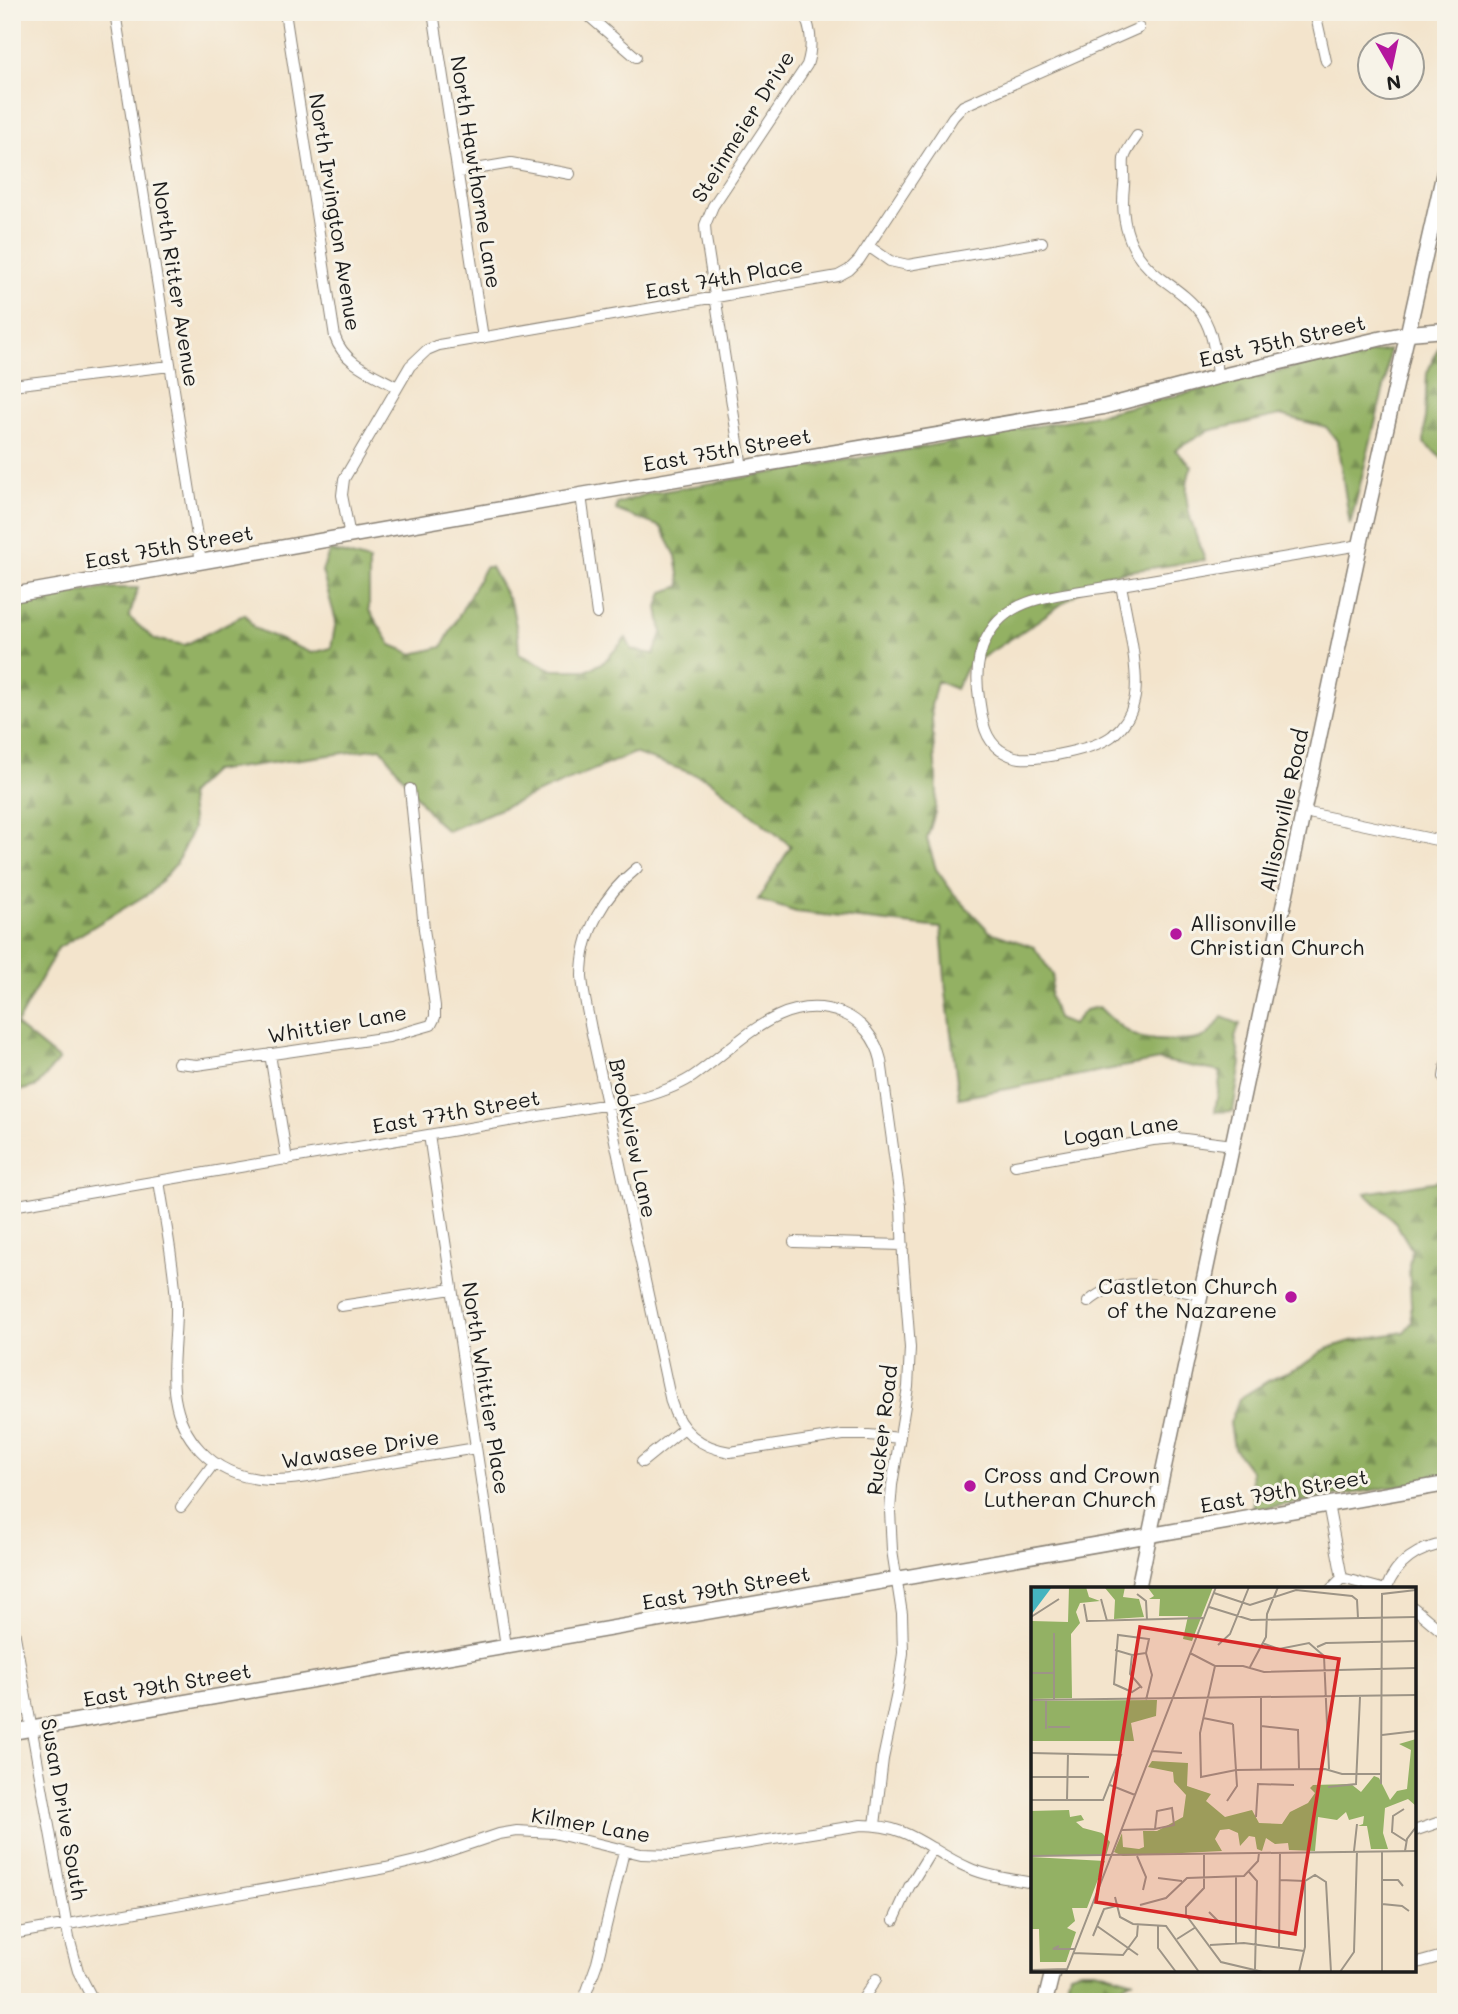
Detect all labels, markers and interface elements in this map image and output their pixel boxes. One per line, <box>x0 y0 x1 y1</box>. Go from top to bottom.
north arrow <box>1356 32 1426 102</box>
street label: Steinmeier Drive <box>684 45 800 207</box>
street label: North Hawthorne Lane <box>445 54 509 290</box>
text: N <box>1385 70 1403 97</box>
street label: North Irvington Avenue <box>304 91 368 333</box>
street label: North Ritter Avenue <box>147 179 207 389</box>
street label: East 74th Place <box>643 250 805 304</box>
street label: East 75th Street <box>1196 308 1368 372</box>
street label: East 75th Street <box>641 421 813 477</box>
street label: East 75th Street <box>83 518 255 574</box>
street label: Allisonville Road <box>1253 726 1313 894</box>
place label: Allisonville Christian Church <box>1190 909 1364 960</box>
marker: Allisonville Christian Church <box>1168 926 1184 942</box>
street label: Whittier Lane <box>265 997 409 1049</box>
street label: Brookview Lane <box>604 1056 664 1220</box>
street label: East 77th Street <box>370 1083 542 1139</box>
street label: Logan Lane <box>1062 1108 1180 1150</box>
place label: Castleton Church of the Nazarene <box>1098 1272 1277 1323</box>
street label: North Whittier Place <box>457 1280 517 1496</box>
marker: Castleton Church of the Nazarene <box>1283 1289 1299 1305</box>
street label: Rucker Road <box>860 1363 902 1497</box>
street label: Wawasee Drive <box>279 1422 441 1474</box>
place label: Cross and Crown Lutheran Church <box>984 1461 1160 1512</box>
street label: East 79th Street <box>1198 1462 1370 1518</box>
marker: Cross and Crown Lutheran Church <box>962 1478 978 1494</box>
street label: East 79th Street <box>640 1559 812 1615</box>
inset map <box>1031 1587 1416 1972</box>
street label: East 79th Street <box>81 1656 253 1712</box>
street label: Susan Drive South <box>36 1716 94 1902</box>
street label: Kilmer Lane <box>529 1800 653 1848</box>

